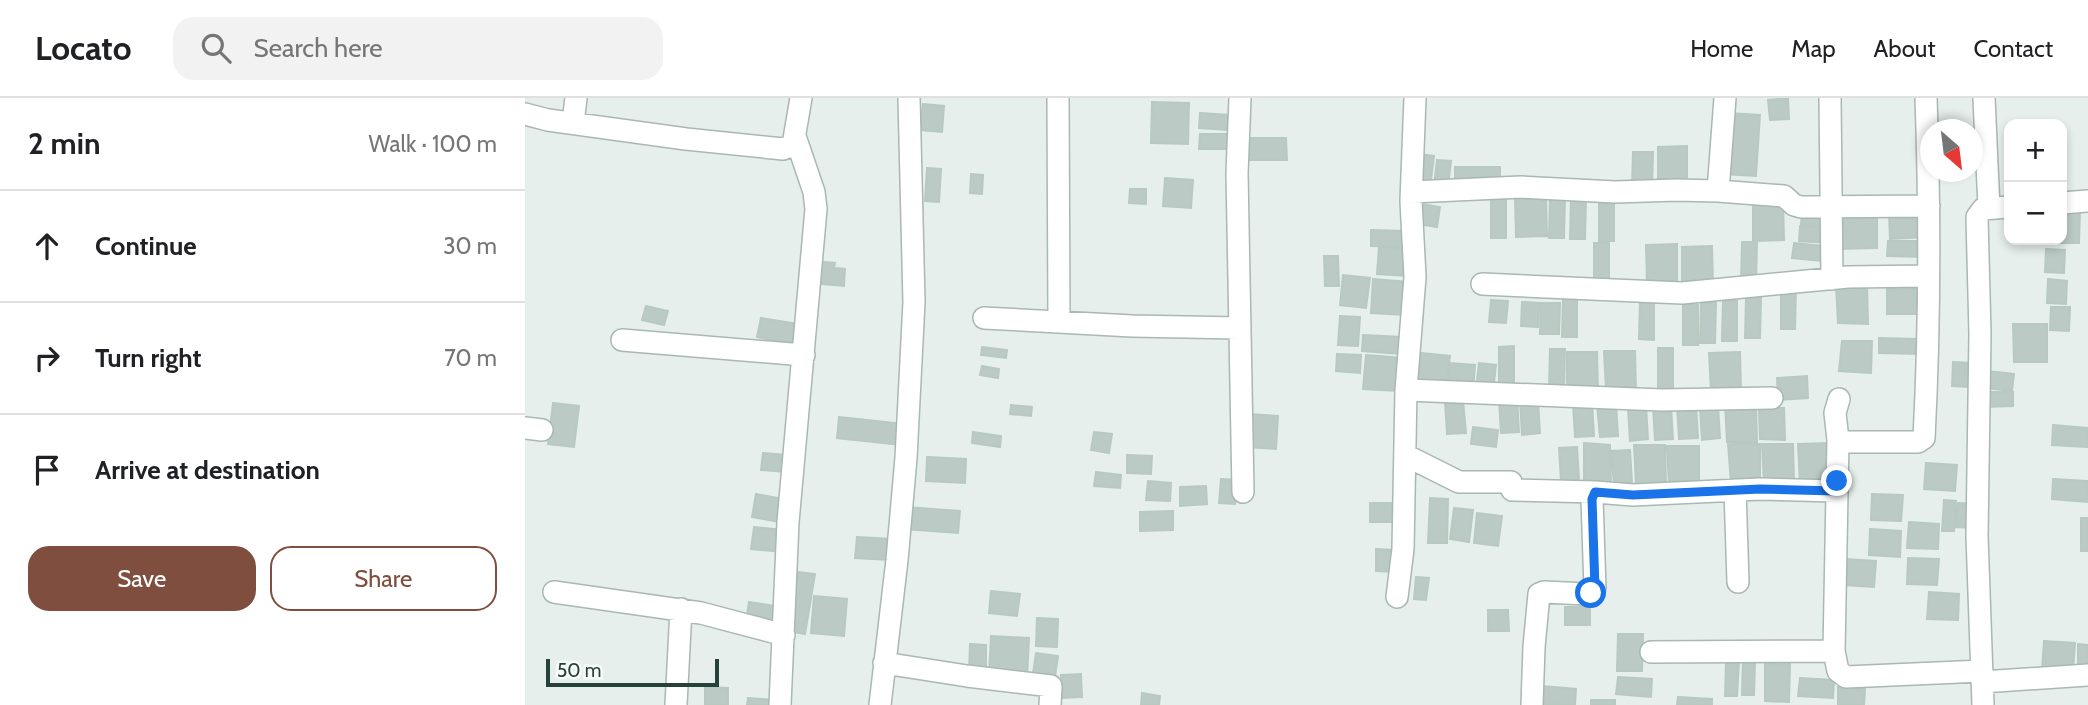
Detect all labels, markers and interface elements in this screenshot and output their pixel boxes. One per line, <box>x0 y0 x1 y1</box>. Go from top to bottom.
search box <box>173 17 663 80</box>
text: Locato <box>35 28 131 68</box>
icon: search <box>197 29 235 67</box>
text: Search here <box>253 32 383 64</box>
text: Home <box>1690 34 1753 63</box>
text: Map <box>1791 34 1836 63</box>
text: About <box>1874 34 1936 63</box>
text: Contact <box>1974 34 2053 63</box>
north arrow <box>1920 119 1983 182</box>
map controls <box>2004 119 2067 245</box>
button: + <box>2004 119 2067 182</box>
text: 2 min <box>28 125 100 162</box>
text: Walk · 100 m <box>369 130 497 158</box>
button: − <box>2004 182 2067 245</box>
icon: ahead <box>28 227 66 265</box>
text: Continue <box>95 230 197 262</box>
text: 30 m <box>443 232 497 260</box>
icon: right <box>28 339 66 377</box>
text: Turn right <box>95 342 201 374</box>
text: 70 m <box>444 344 497 372</box>
icon: arrive <box>28 451 66 489</box>
text: Arrive at destination <box>95 454 320 486</box>
route end <box>1821 465 1852 496</box>
button: Save <box>28 546 256 611</box>
button: Share <box>270 546 497 611</box>
route start <box>1575 577 1606 608</box>
scale bar <box>546 656 719 688</box>
text: 50 m <box>557 659 601 682</box>

